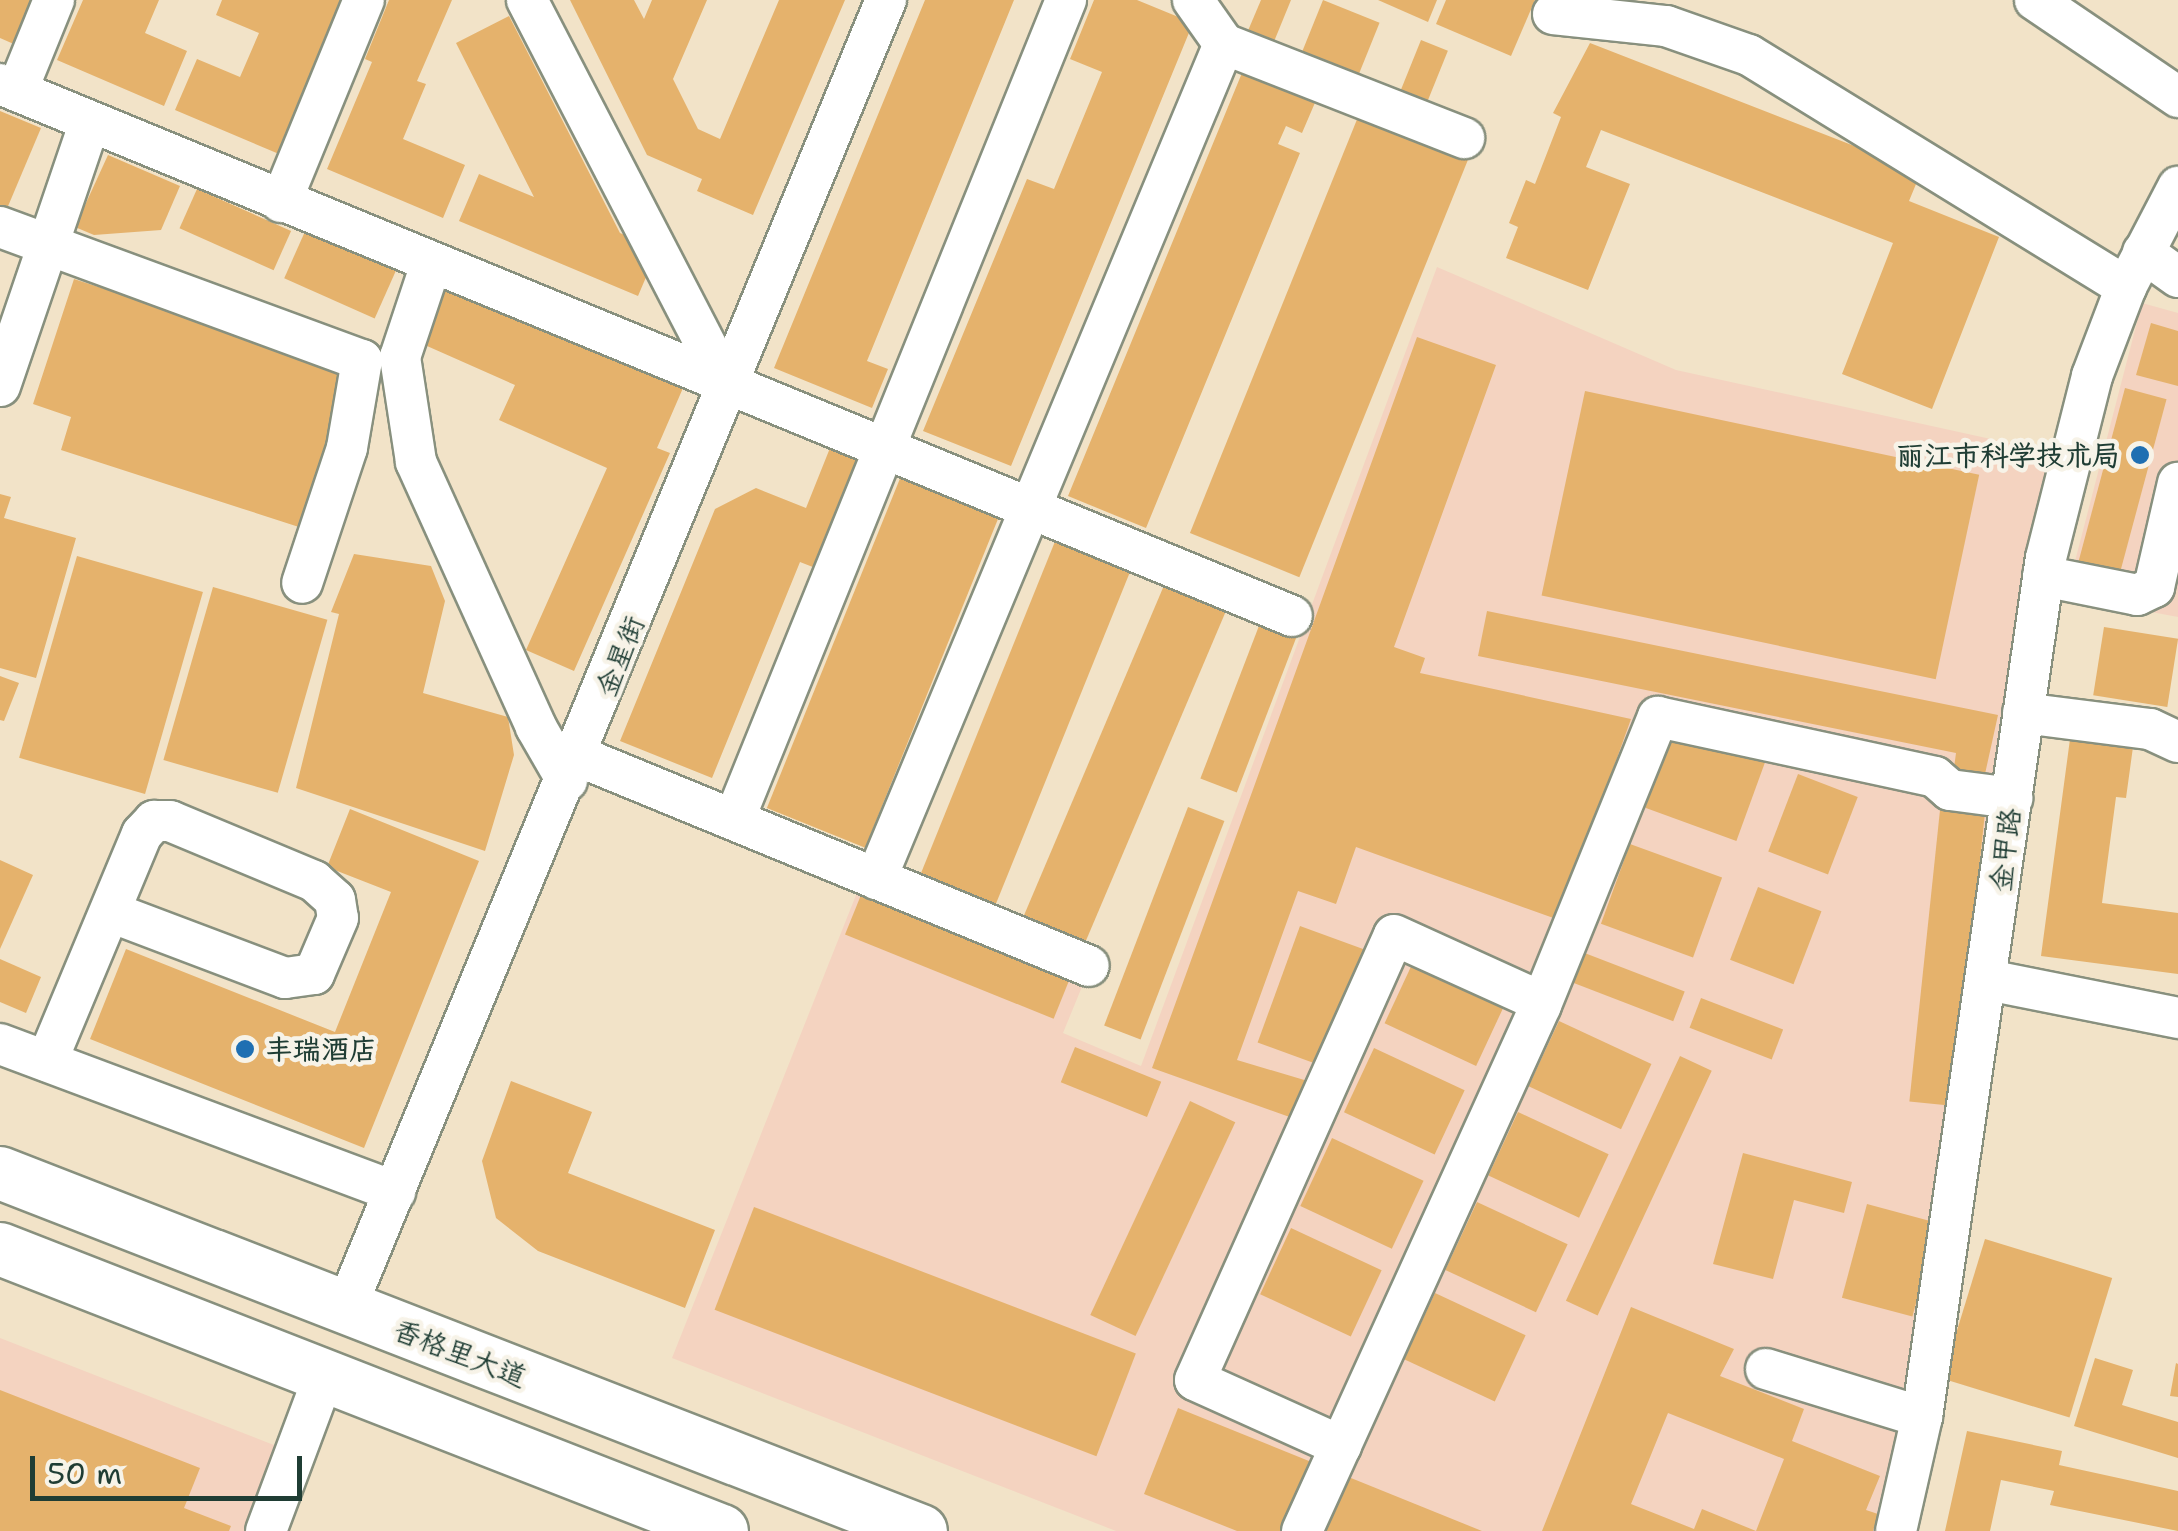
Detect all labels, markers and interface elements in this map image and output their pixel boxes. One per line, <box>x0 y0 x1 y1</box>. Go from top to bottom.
place label: 丽江市科学技术局 <box>1896 438 2120 472</box>
marker: 丽江市科学技术局 <box>2129 444 2151 466</box>
street label: 金星街 <box>589 611 651 701</box>
street label: 金甲路 <box>1983 806 2027 894</box>
place label: 丰瑞酒店 <box>265 1032 377 1066</box>
marker: 丰瑞酒店 <box>234 1038 256 1060</box>
street label: 香格里大道 <box>389 1312 531 1394</box>
scale bar <box>35 1436 308 1498</box>
text: 50 m <box>47 1453 122 1494</box>

